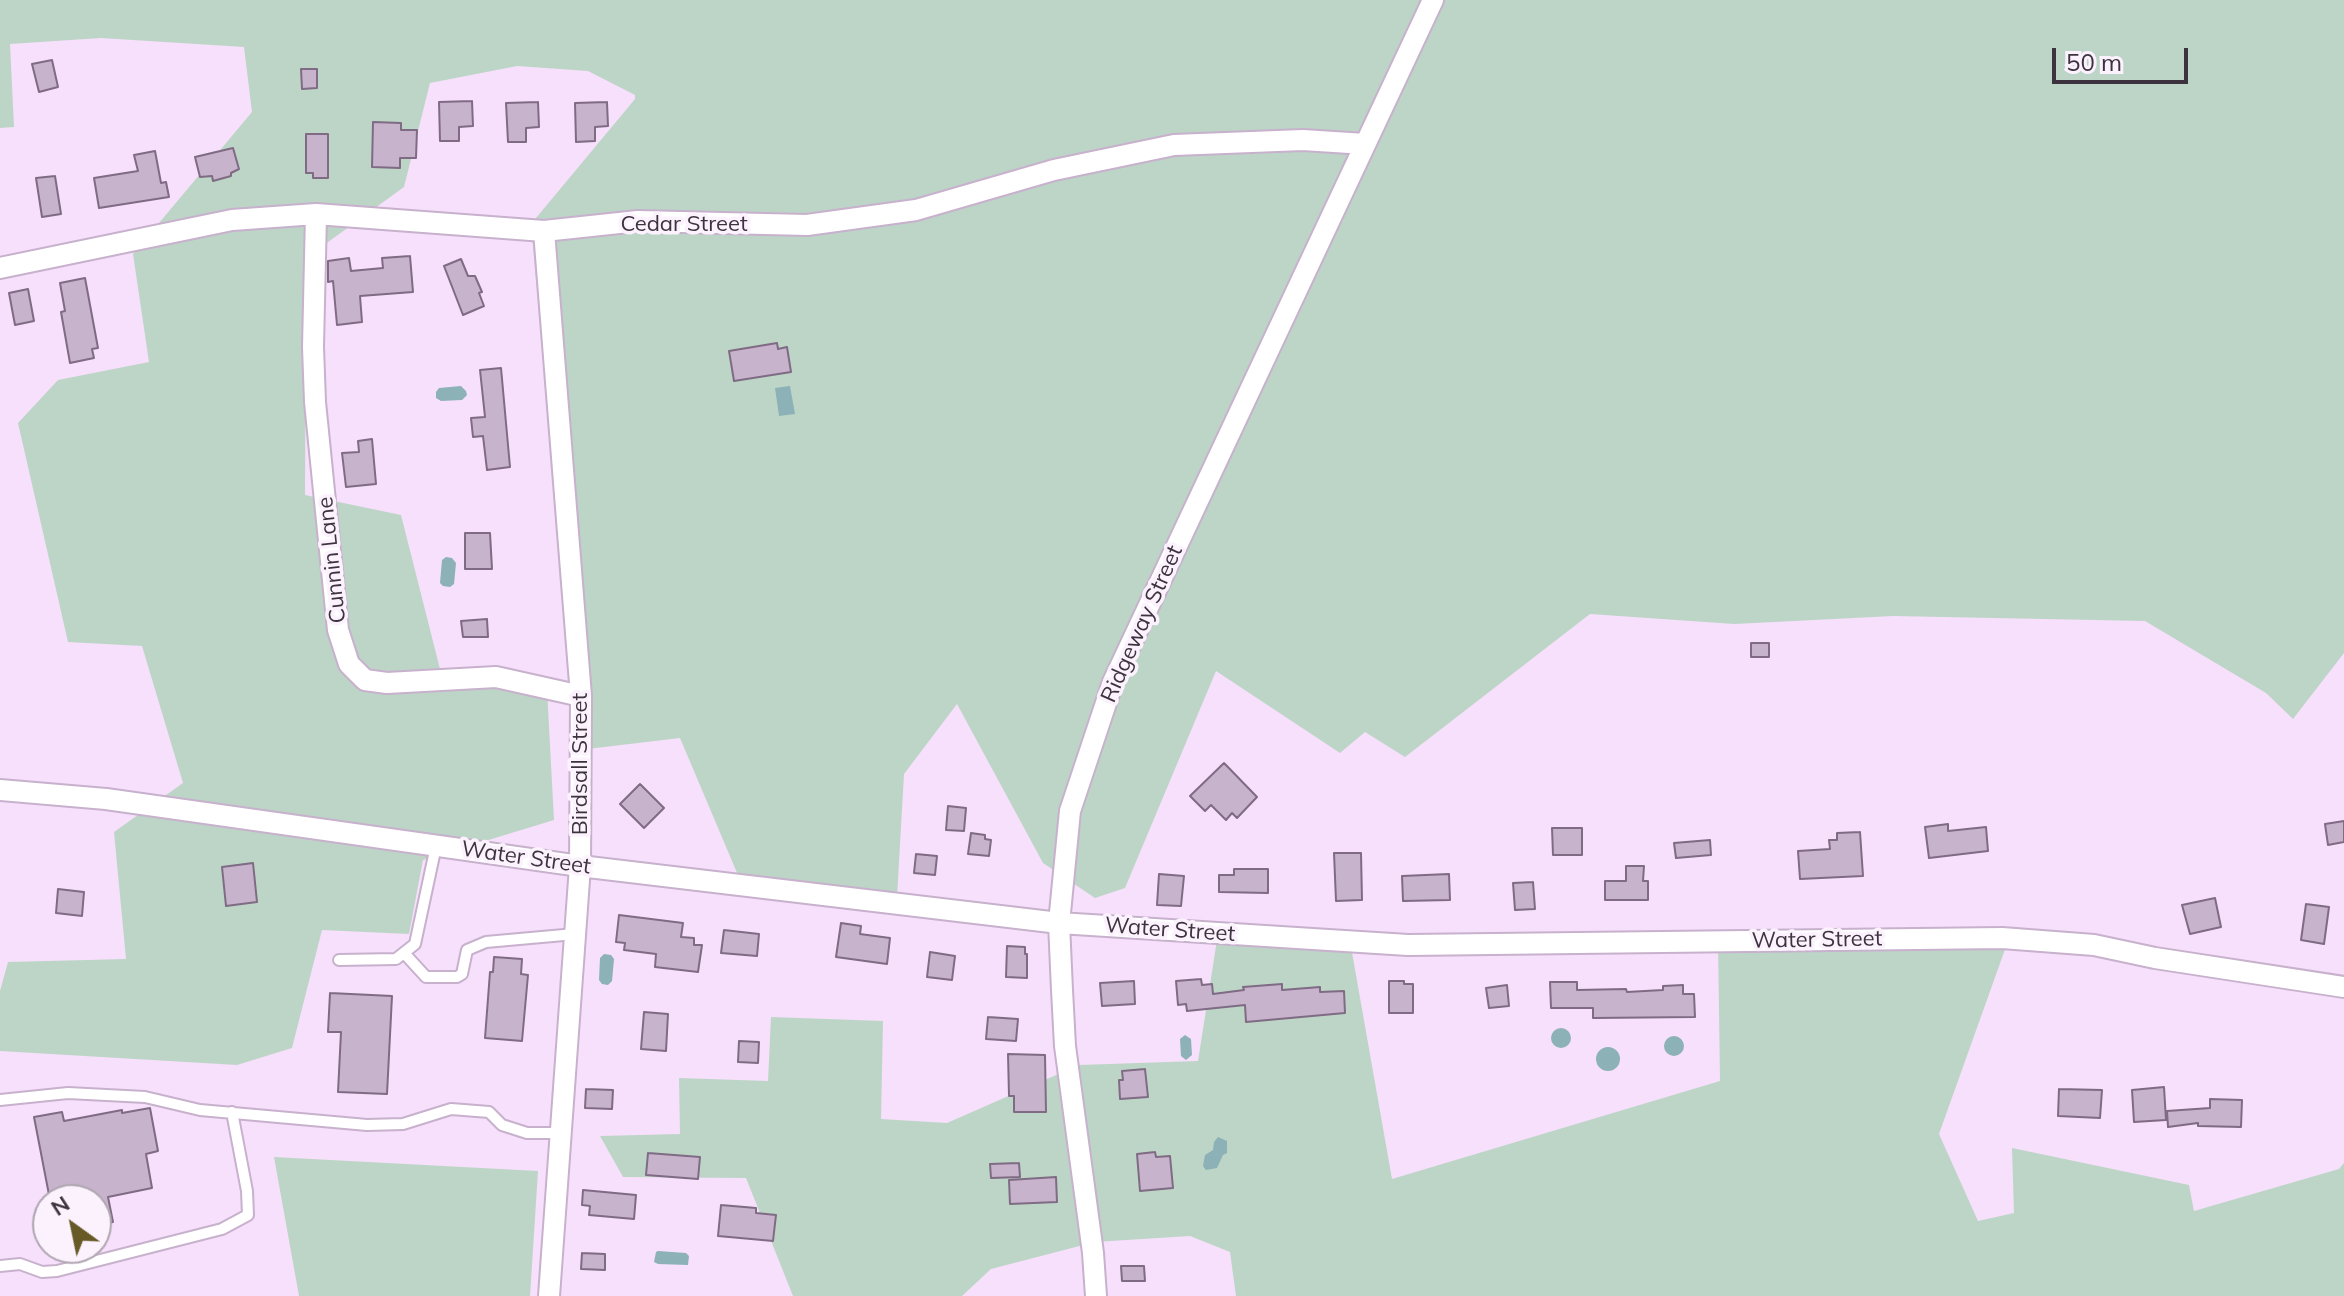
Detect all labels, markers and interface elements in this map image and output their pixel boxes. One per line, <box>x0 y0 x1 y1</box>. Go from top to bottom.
scale bar <box>2056 32 2192 82</box>
text: 50 m <box>2066 47 2122 77</box>
street label: Cedar Street <box>620 211 748 237</box>
street label: Cunnin Lane <box>312 495 352 625</box>
street label: Ridgeway Street <box>1096 541 1188 707</box>
street label: Birdsall Street <box>567 693 593 835</box>
street label: Water Street <box>460 836 592 880</box>
street label: Water Street <box>1104 912 1236 948</box>
street label: Water Street <box>1752 926 1882 954</box>
north arrow <box>32 1184 112 1264</box>
text: N <box>45 1189 75 1222</box>

